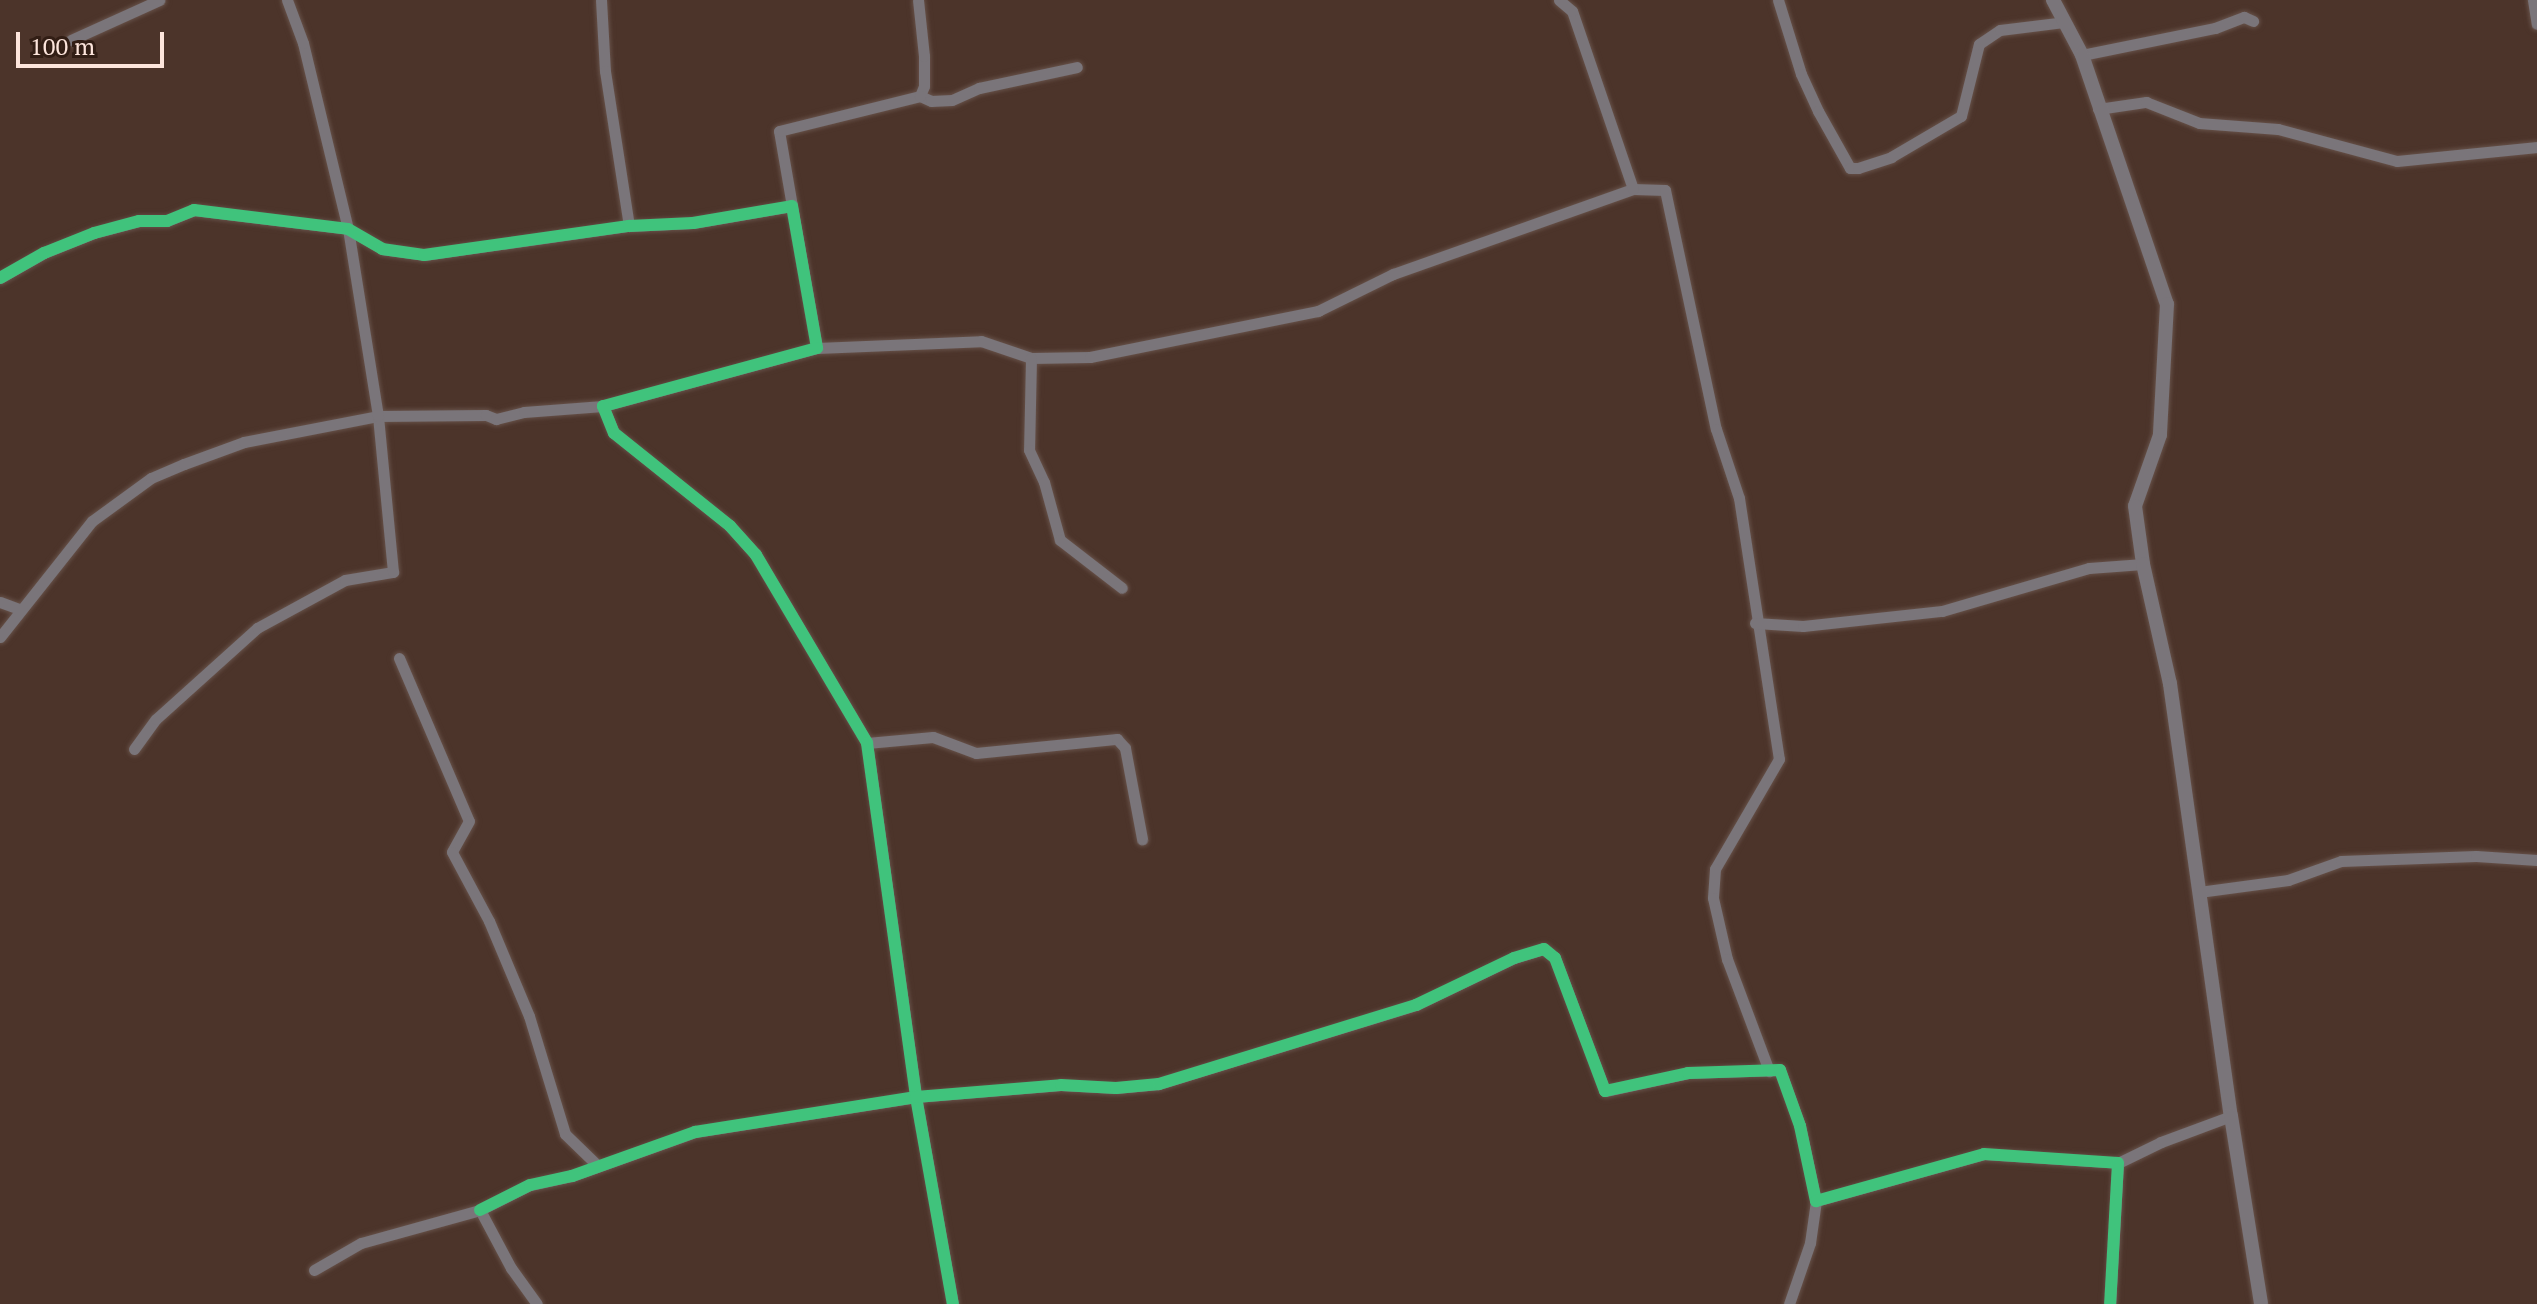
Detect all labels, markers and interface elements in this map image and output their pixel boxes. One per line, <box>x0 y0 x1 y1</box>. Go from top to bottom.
scale bar <box>20 16 168 66</box>
text: 100 m <box>30 30 95 62</box>

